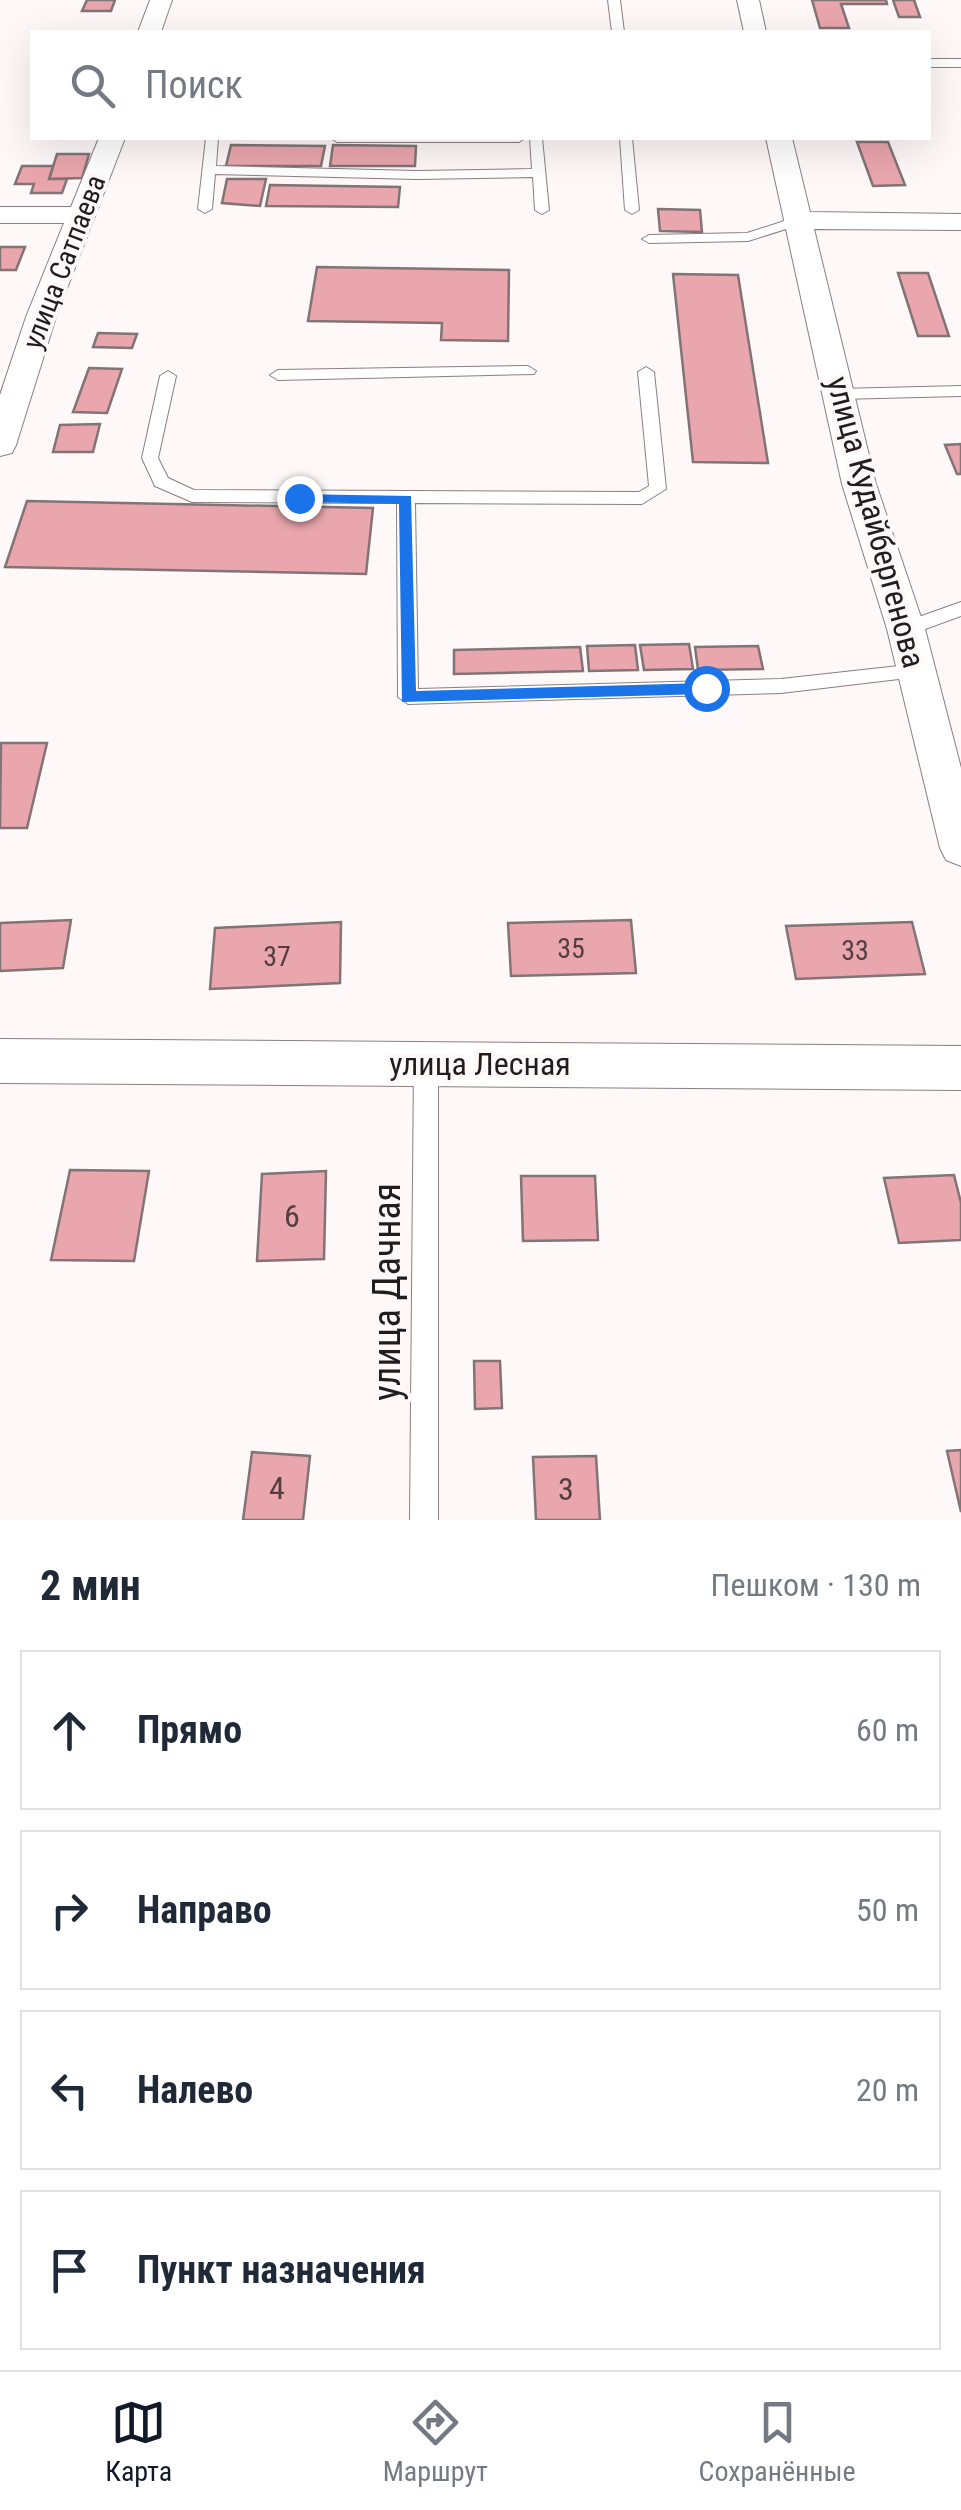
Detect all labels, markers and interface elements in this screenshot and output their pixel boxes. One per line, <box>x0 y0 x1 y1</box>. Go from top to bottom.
search box <box>30 30 931 140</box>
icon: search <box>65 58 120 113</box>
text: Поиск <box>145 63 243 107</box>
street label: улица Сатпаева <box>16 170 112 354</box>
street label: улица Кудайбергенова <box>819 372 933 672</box>
route end <box>277 476 323 522</box>
route start <box>684 666 730 712</box>
house number: 35 <box>557 932 585 965</box>
house number: 33 <box>841 934 869 967</box>
house number: 37 <box>263 940 291 973</box>
street label: улица Лесная <box>389 1045 571 1083</box>
street label: улица Дачная <box>365 1183 409 1401</box>
house number: 6 <box>284 1197 300 1235</box>
house number: 4 <box>269 1469 285 1507</box>
house number: 3 <box>558 1470 574 1508</box>
text: 2 мин <box>40 1561 141 1610</box>
text: Пешком · 130 m <box>711 1566 921 1604</box>
icon: ahead <box>42 1703 97 1758</box>
text: Прямо <box>137 1708 242 1752</box>
text: 60 m <box>856 1711 919 1749</box>
icon: right <box>42 1883 97 1938</box>
text: Направо <box>137 1888 272 1932</box>
text: 50 m <box>856 1891 919 1929</box>
icon: left <box>42 2063 97 2118</box>
text: Налево <box>137 2068 253 2112</box>
text: 20 m <box>856 2071 919 2109</box>
icon: arrive <box>42 2243 97 2298</box>
text: Пункт назначения <box>137 2248 426 2292</box>
tab: Карта <box>105 2395 172 2488</box>
tab: Маршрут <box>383 2395 488 2488</box>
tab: Сохранённые <box>699 2395 856 2488</box>

